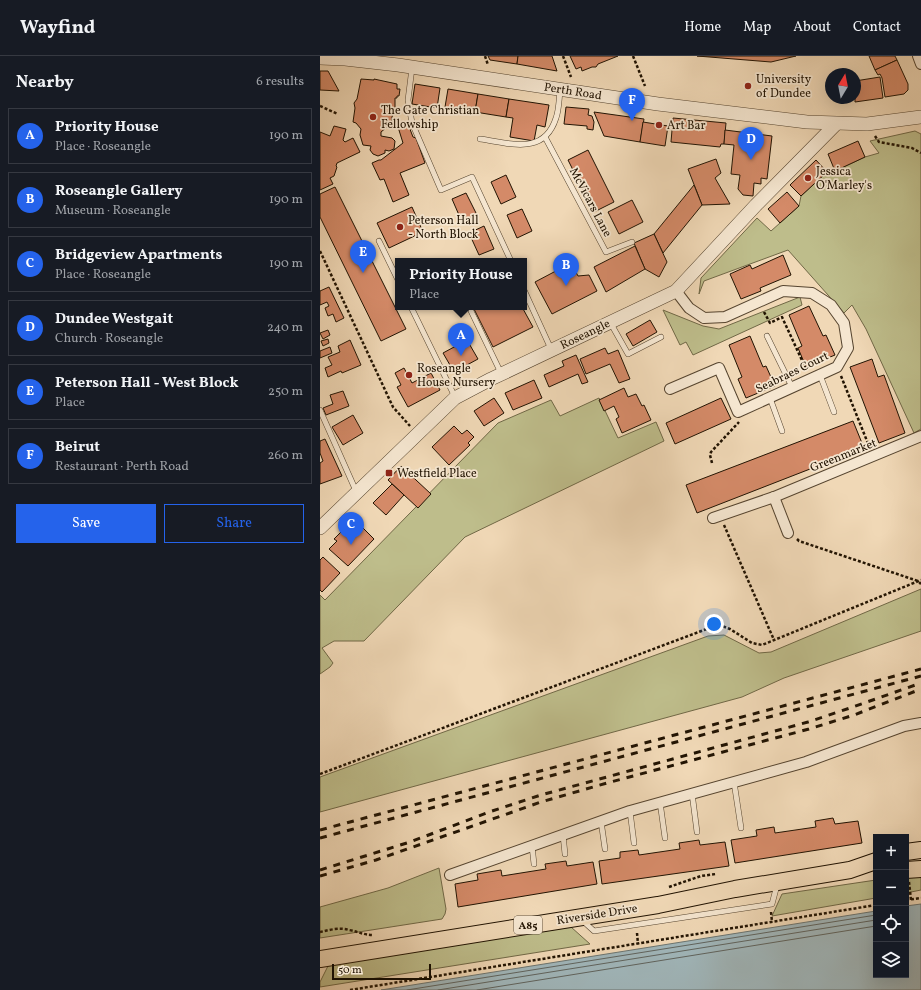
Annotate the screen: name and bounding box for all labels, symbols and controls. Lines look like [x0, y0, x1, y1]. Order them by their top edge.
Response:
text: Wayfind [20, 15, 95, 41]
text: Home [684, 18, 721, 37]
text: Map [743, 18, 771, 37]
text: About [793, 18, 831, 37]
text: Contact [853, 18, 901, 37]
north arrow [825, 68, 861, 104]
text: Nearby [16, 71, 74, 94]
place label: University of Dundee [756, 72, 812, 102]
text: 6 results [256, 73, 304, 91]
street label: Perth Road [543, 80, 603, 104]
marker: University of Dundee [743, 81, 753, 91]
pin: F [619, 88, 645, 121]
place label: The Gate Christian Fellowship [381, 103, 480, 133]
marker: The Gate Christian Fellowship [368, 112, 378, 122]
text: Priority House [55, 117, 159, 138]
place label: Art Bar [667, 118, 706, 134]
marker: Art Bar [654, 120, 664, 130]
text: A [25, 127, 35, 145]
text: 190 m [269, 127, 303, 145]
pin: D [738, 127, 764, 160]
text: Place · Roseangle [55, 138, 151, 156]
place label: Jessica O'Marley's [816, 164, 872, 194]
street label: McVicars Lane [565, 165, 615, 240]
marker: Jessica O'Marley's [803, 173, 813, 183]
text: Roseangle Gallery [55, 181, 183, 202]
text: B [26, 191, 34, 209]
text: 190 m [269, 191, 303, 209]
text: Museum · Roseangle [55, 202, 171, 220]
place label: Peterson Hall - North Block [408, 213, 479, 243]
marker: Peterson Hall - North Block [395, 222, 405, 232]
pin: E [350, 240, 376, 273]
text: Bridgeview Apartments [55, 245, 222, 266]
pin: B [553, 253, 579, 286]
text: C [26, 255, 34, 273]
text: 190 m [269, 255, 303, 273]
popup [395, 258, 527, 310]
text: Priority House [409, 265, 513, 286]
text: Place · Roseangle [55, 266, 151, 284]
text: Place [409, 286, 439, 304]
text: Dundee Westgait [55, 309, 173, 330]
street label: Roseangle [558, 316, 613, 354]
text: D [25, 319, 35, 337]
text: 240 m [267, 319, 303, 337]
pin: A [448, 323, 474, 356]
text: Church · Roseangle [55, 330, 163, 348]
street label: Seabraes Court [753, 348, 832, 397]
place label: Roseangle House Nursery [417, 361, 496, 391]
marker: Roseangle House Nursery [404, 370, 414, 380]
text: Peterson Hall - West Block [55, 373, 238, 394]
text: E [26, 383, 34, 401]
text: 250 m [268, 383, 303, 401]
text: Place [55, 394, 85, 412]
street label: Greenmarket [808, 435, 879, 476]
text: Beirut [55, 437, 100, 458]
text: F [26, 447, 34, 465]
text: 260 m [268, 447, 303, 465]
text: Restaurant · Perth Road [55, 458, 189, 476]
place label: Westfield Place [397, 466, 477, 482]
marker: Westfield Place [384, 468, 394, 478]
button: Save [16, 504, 156, 543]
button: Share [164, 504, 304, 543]
pin: C [338, 512, 364, 545]
your location [704, 614, 724, 634]
map controls [873, 834, 909, 978]
button: + [873, 834, 909, 870]
button: − [873, 870, 909, 906]
street label: Riverside Drive [556, 901, 639, 929]
button: locate [873, 906, 909, 942]
road number: A85 [514, 916, 542, 934]
button: layers [873, 942, 909, 978]
scale bar [332, 962, 431, 981]
text: 50 m [338, 963, 362, 978]

